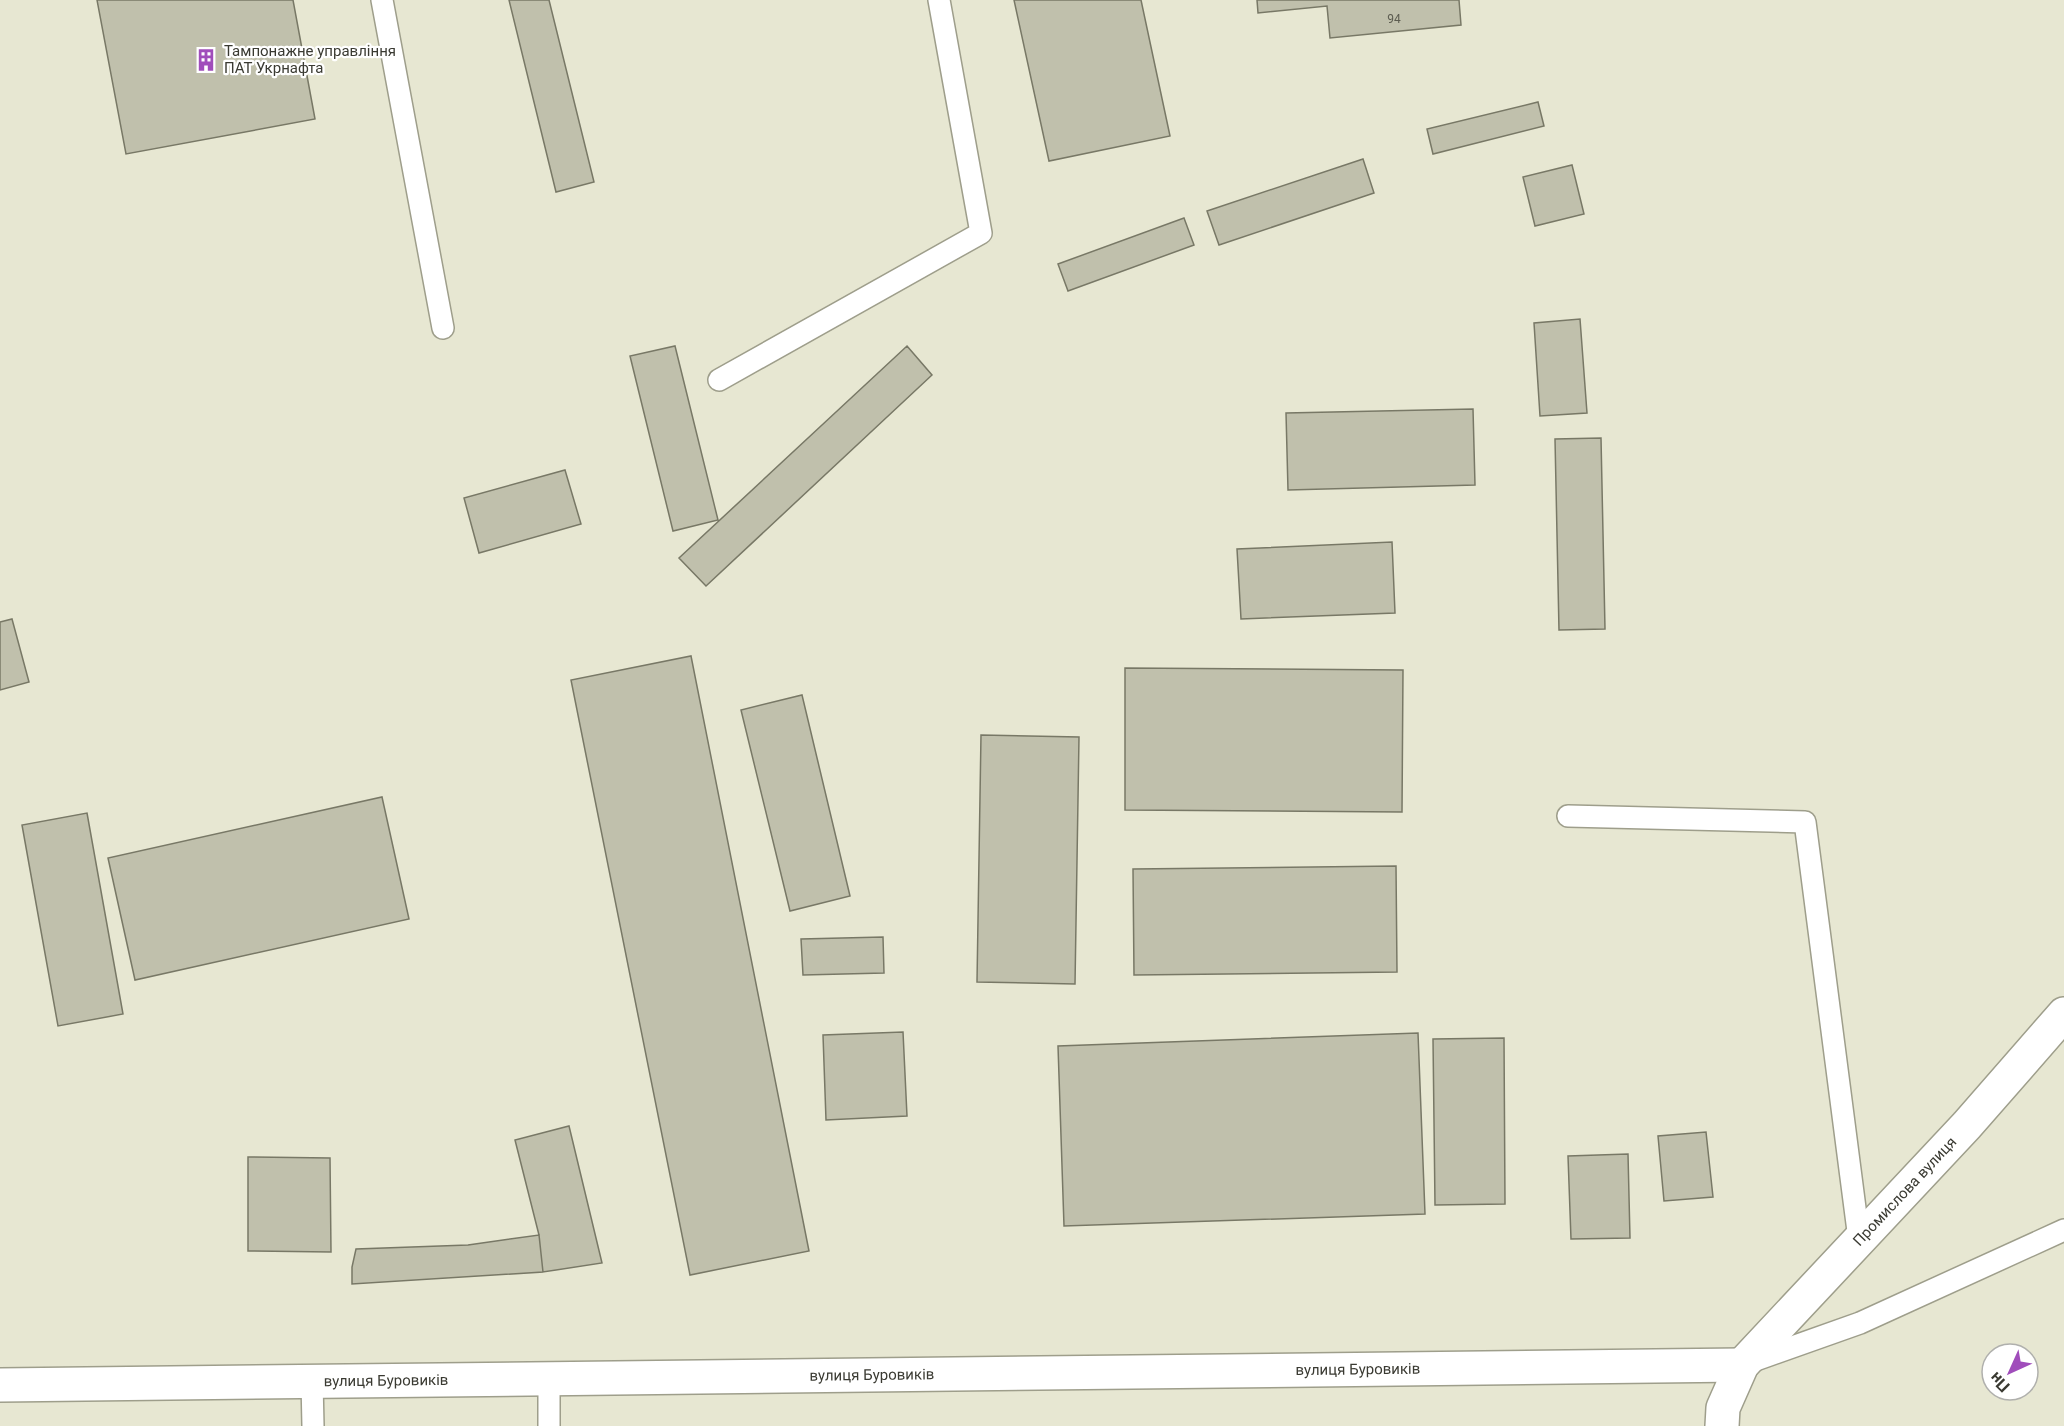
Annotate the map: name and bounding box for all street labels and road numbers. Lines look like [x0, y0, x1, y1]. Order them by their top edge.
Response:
street label: Промислова вулиця [1849, 1133, 1960, 1250]
street label: вулиця Буровиків [1295, 1360, 1420, 1379]
street label: вулиця Буровиків [809, 1365, 934, 1385]
street label: вулиця Буровиків [323, 1371, 448, 1390]

